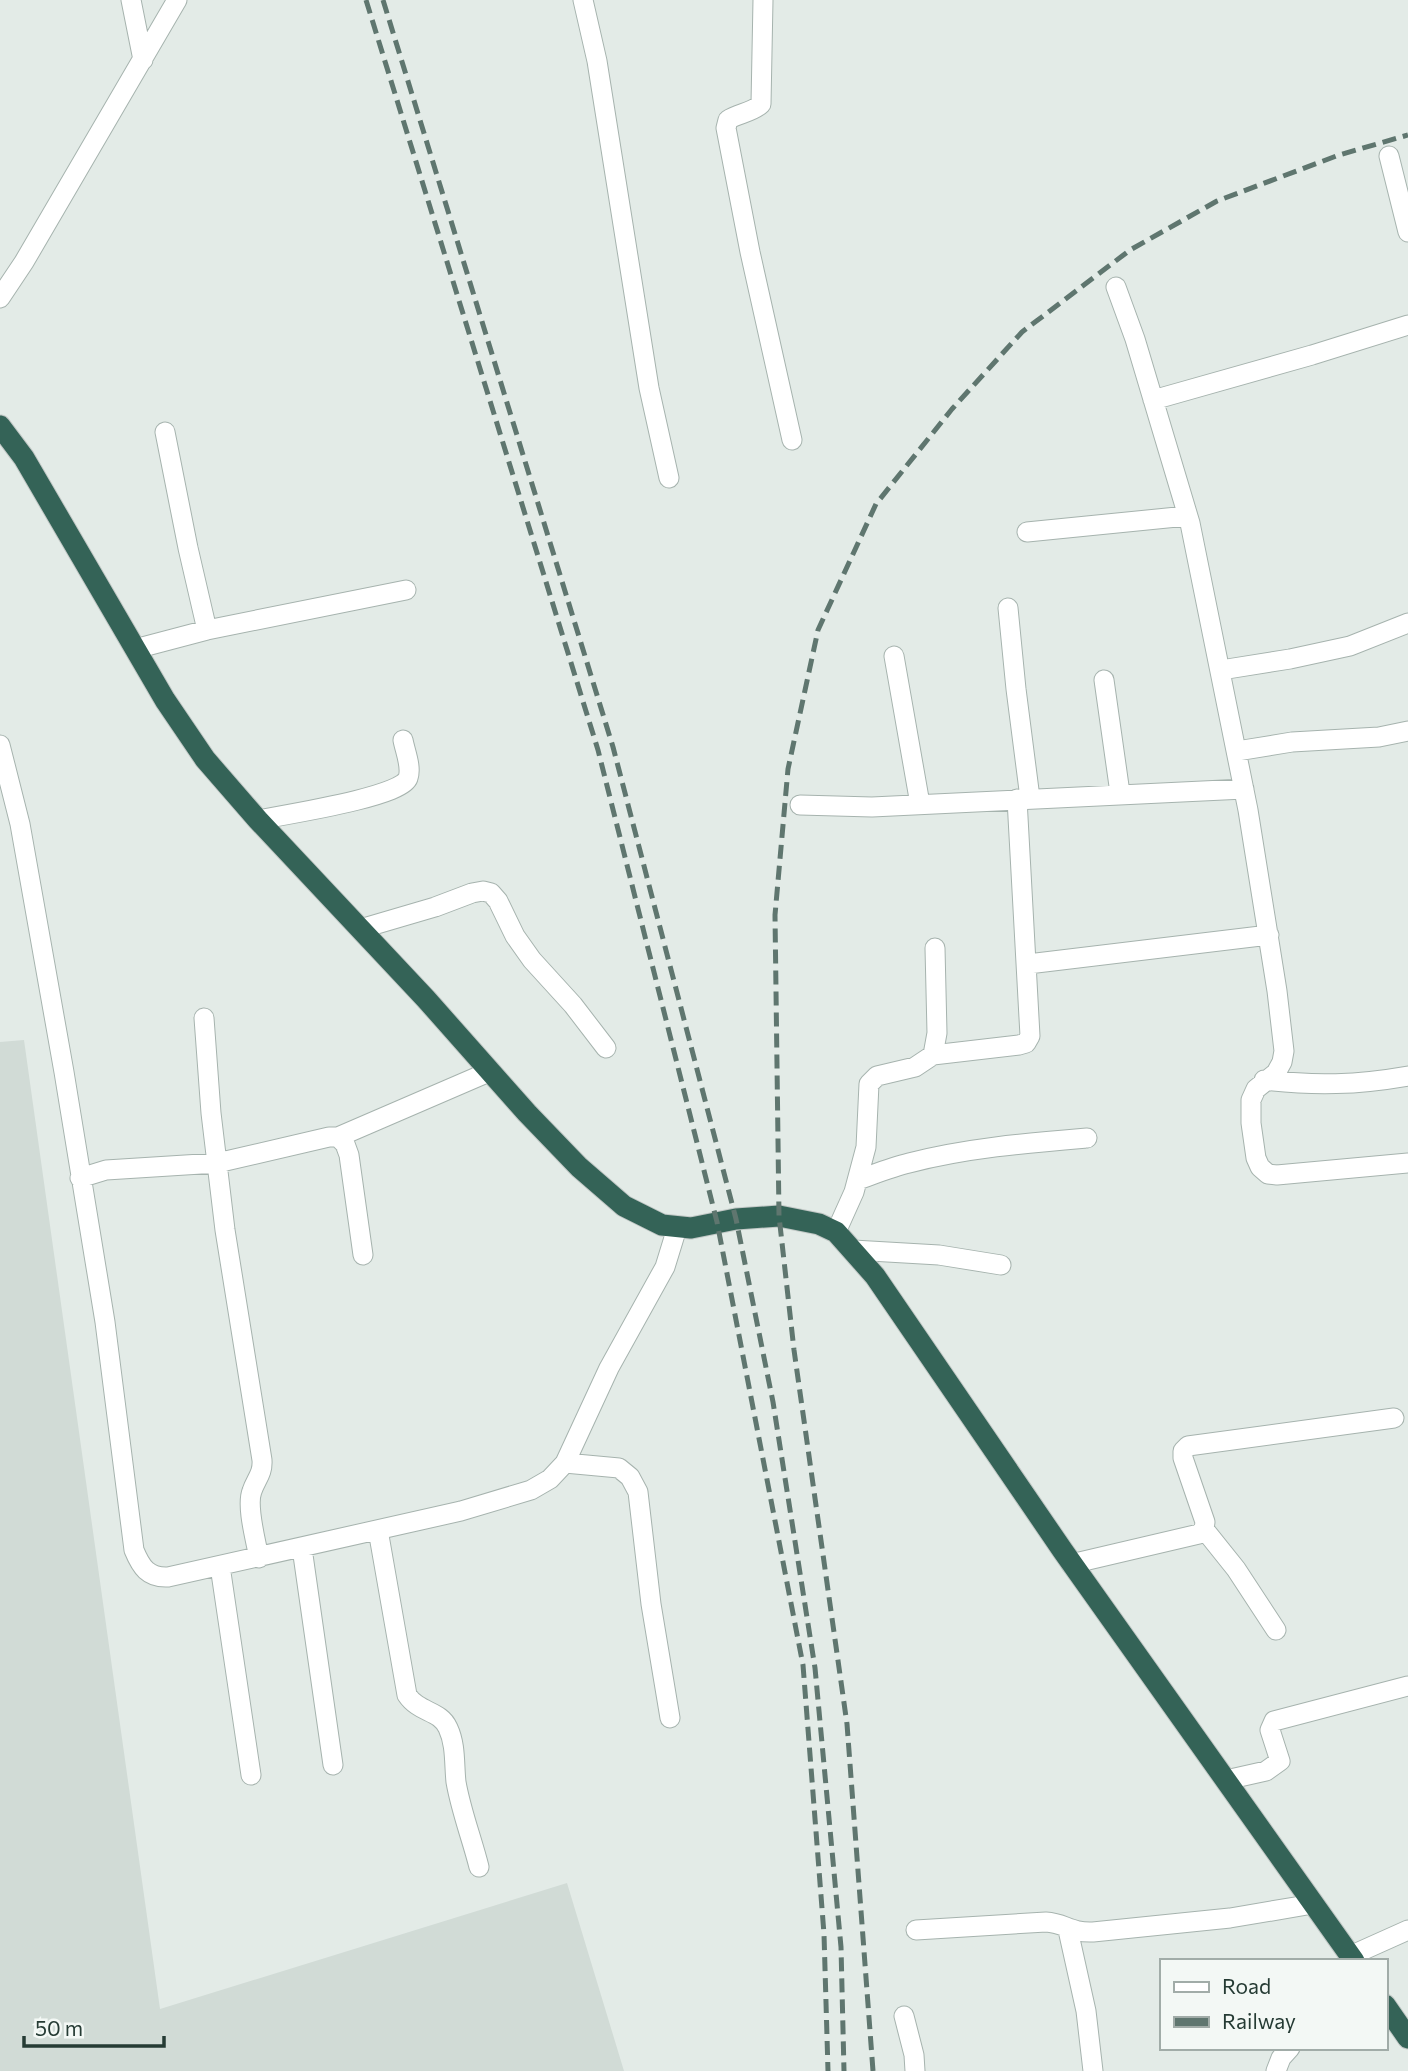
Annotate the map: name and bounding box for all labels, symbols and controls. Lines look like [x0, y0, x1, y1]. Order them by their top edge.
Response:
legend [1160, 1959, 1387, 2050]
text: Road [1222, 1973, 1271, 1998]
scale bar [24, 2004, 164, 2048]
text: Railway [1222, 2008, 1296, 2033]
text: 50 m [35, 2015, 83, 2040]

